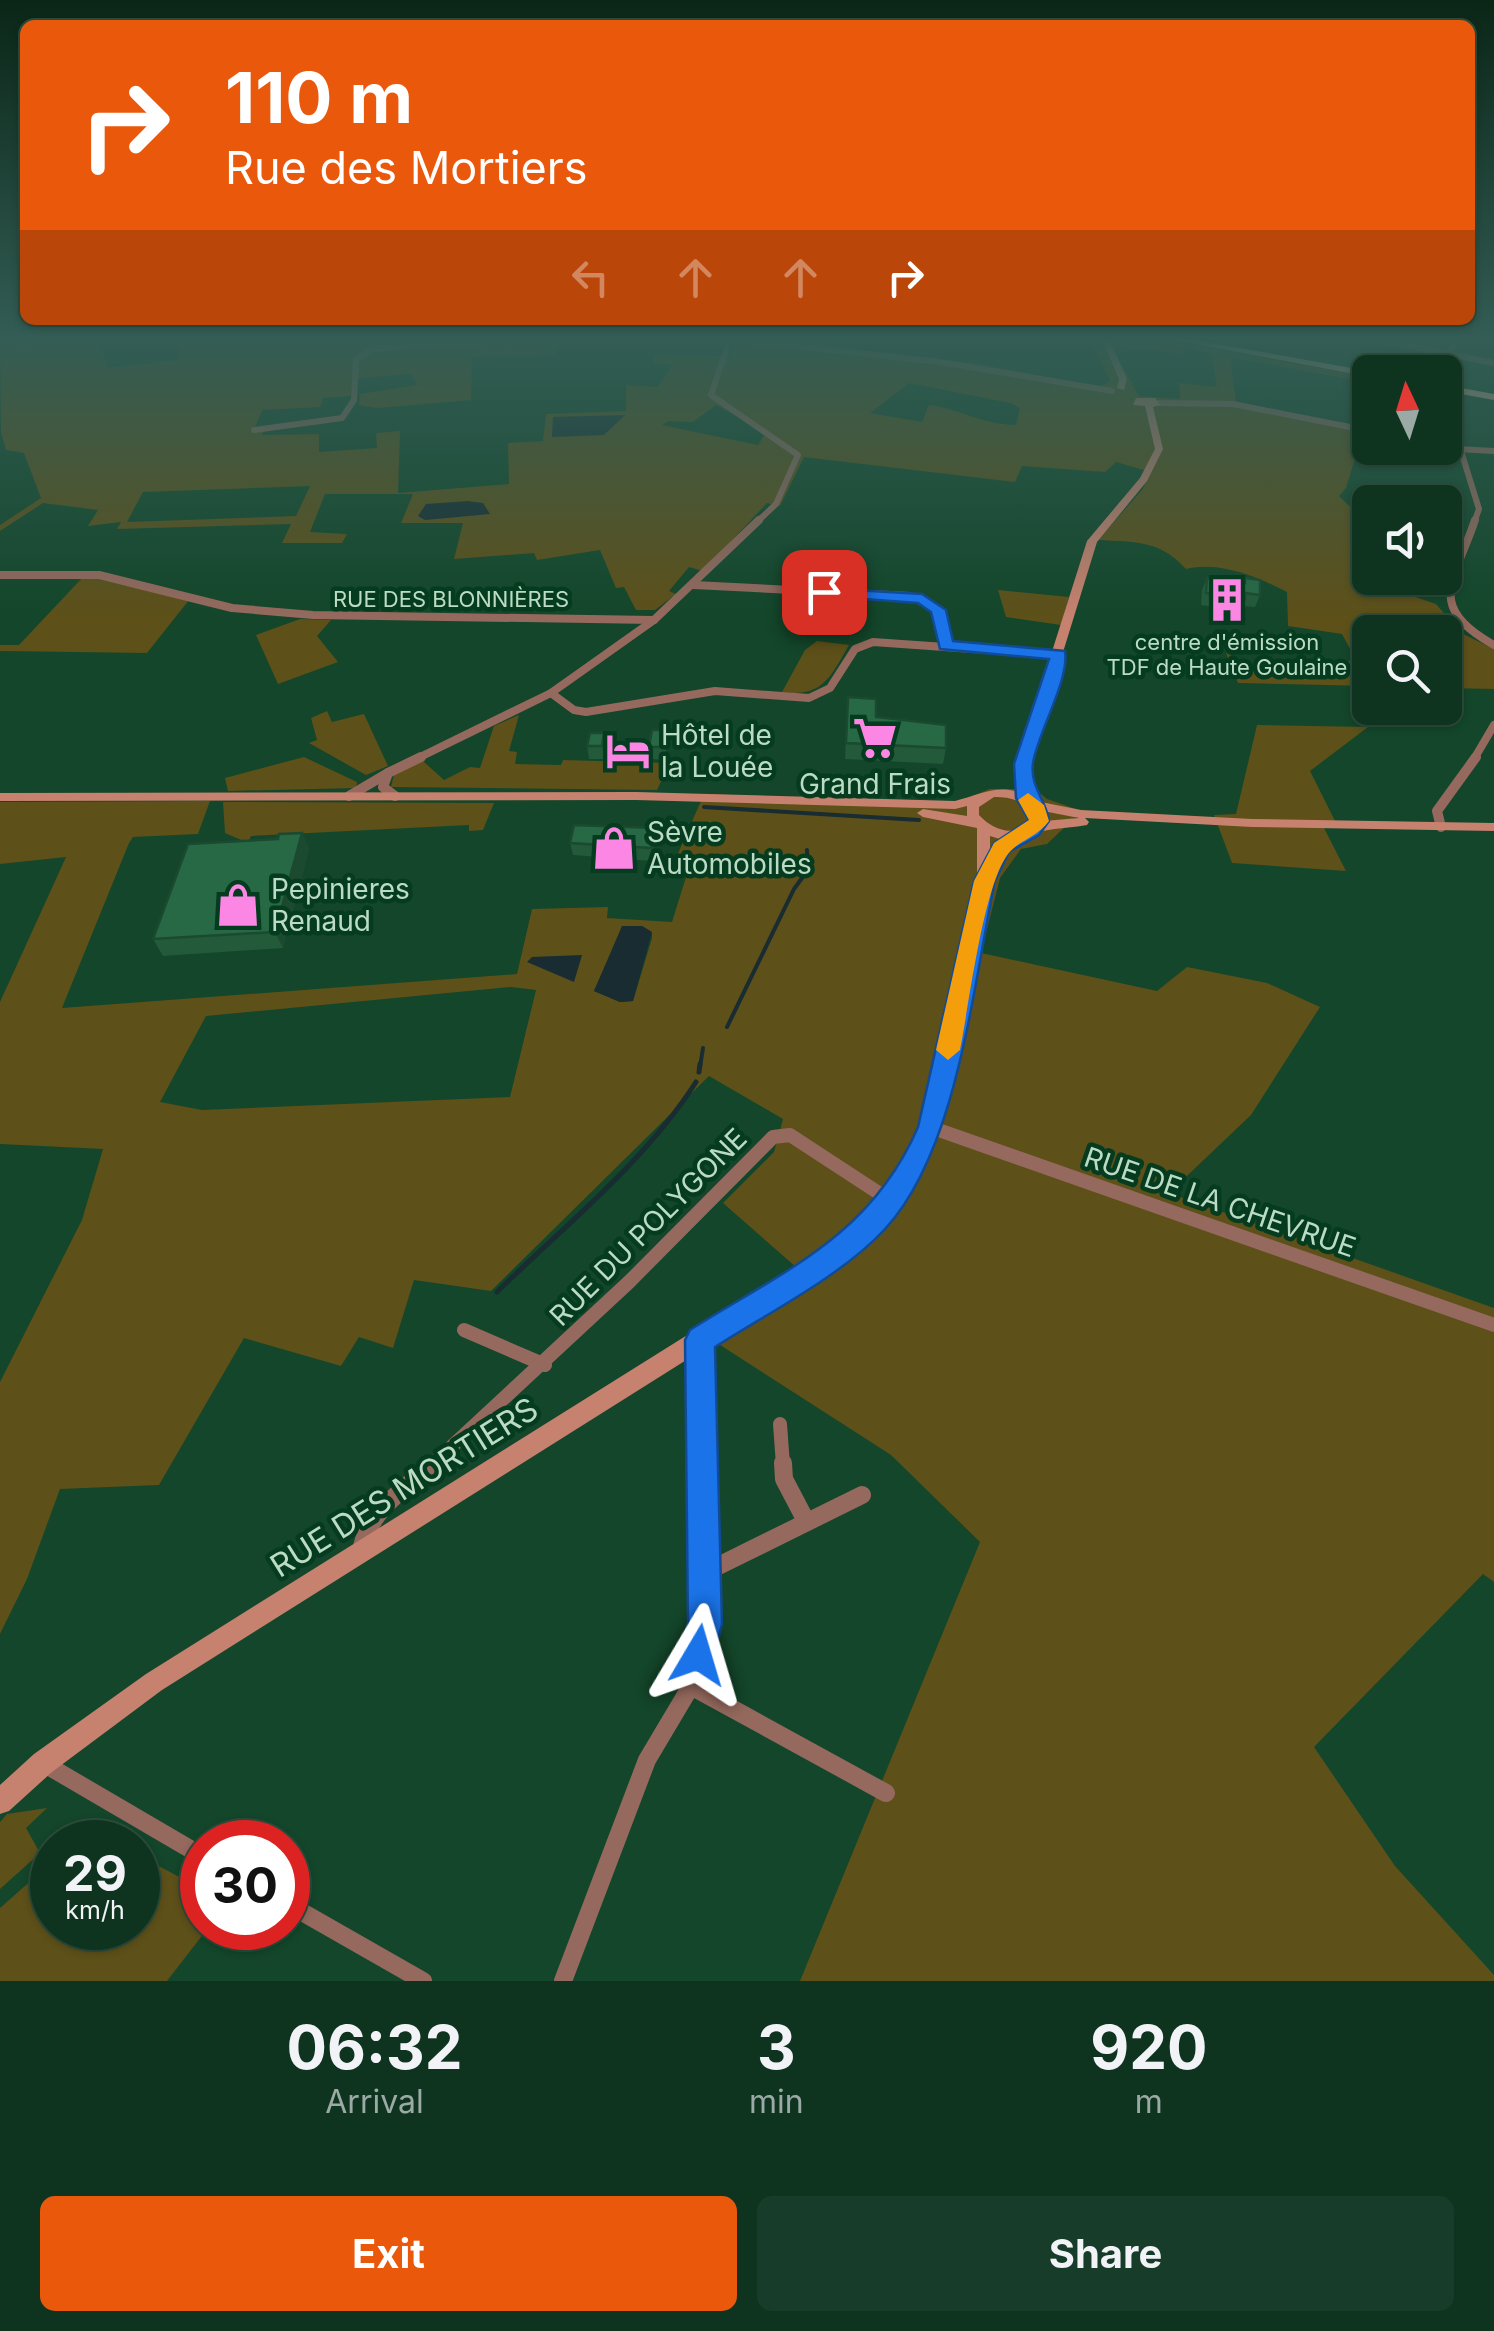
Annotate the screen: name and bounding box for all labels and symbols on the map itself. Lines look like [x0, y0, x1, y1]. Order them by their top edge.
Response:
north arrow [1352, 355, 1462, 465]
pin [782, 550, 867, 635]
building icon: centre d'émission TDF de Haute Goulaine [1203, 576, 1251, 624]
street label: RUE DES BLONNIÈRES [333, 586, 569, 612]
place label: centre d'émission TDF de Haute Goulaine [1107, 629, 1347, 680]
supermarket icon: Grand Frais [851, 714, 899, 762]
place label: Hôtel de la Louée [661, 718, 773, 784]
hotel icon: Hôtel de la Louée [604, 727, 652, 775]
place label: Grand Frais [799, 767, 951, 801]
place label: Sèvre Automobiles [647, 815, 812, 881]
shop icon: Sèvre Automobiles [590, 824, 638, 872]
place label: Pepinieres Renaud [271, 872, 410, 938]
shop icon: Pepinieres Renaud [214, 881, 262, 929]
street label: RUE DU POLYGONE [542, 1121, 754, 1333]
street label: RUE DE LA CHEVRUE [1080, 1140, 1360, 1264]
street label: RUE DES MORTIERS [263, 1389, 545, 1585]
position arrow [646, 1603, 750, 1707]
speed limit sign: 30 [180, 1820, 310, 1950]

